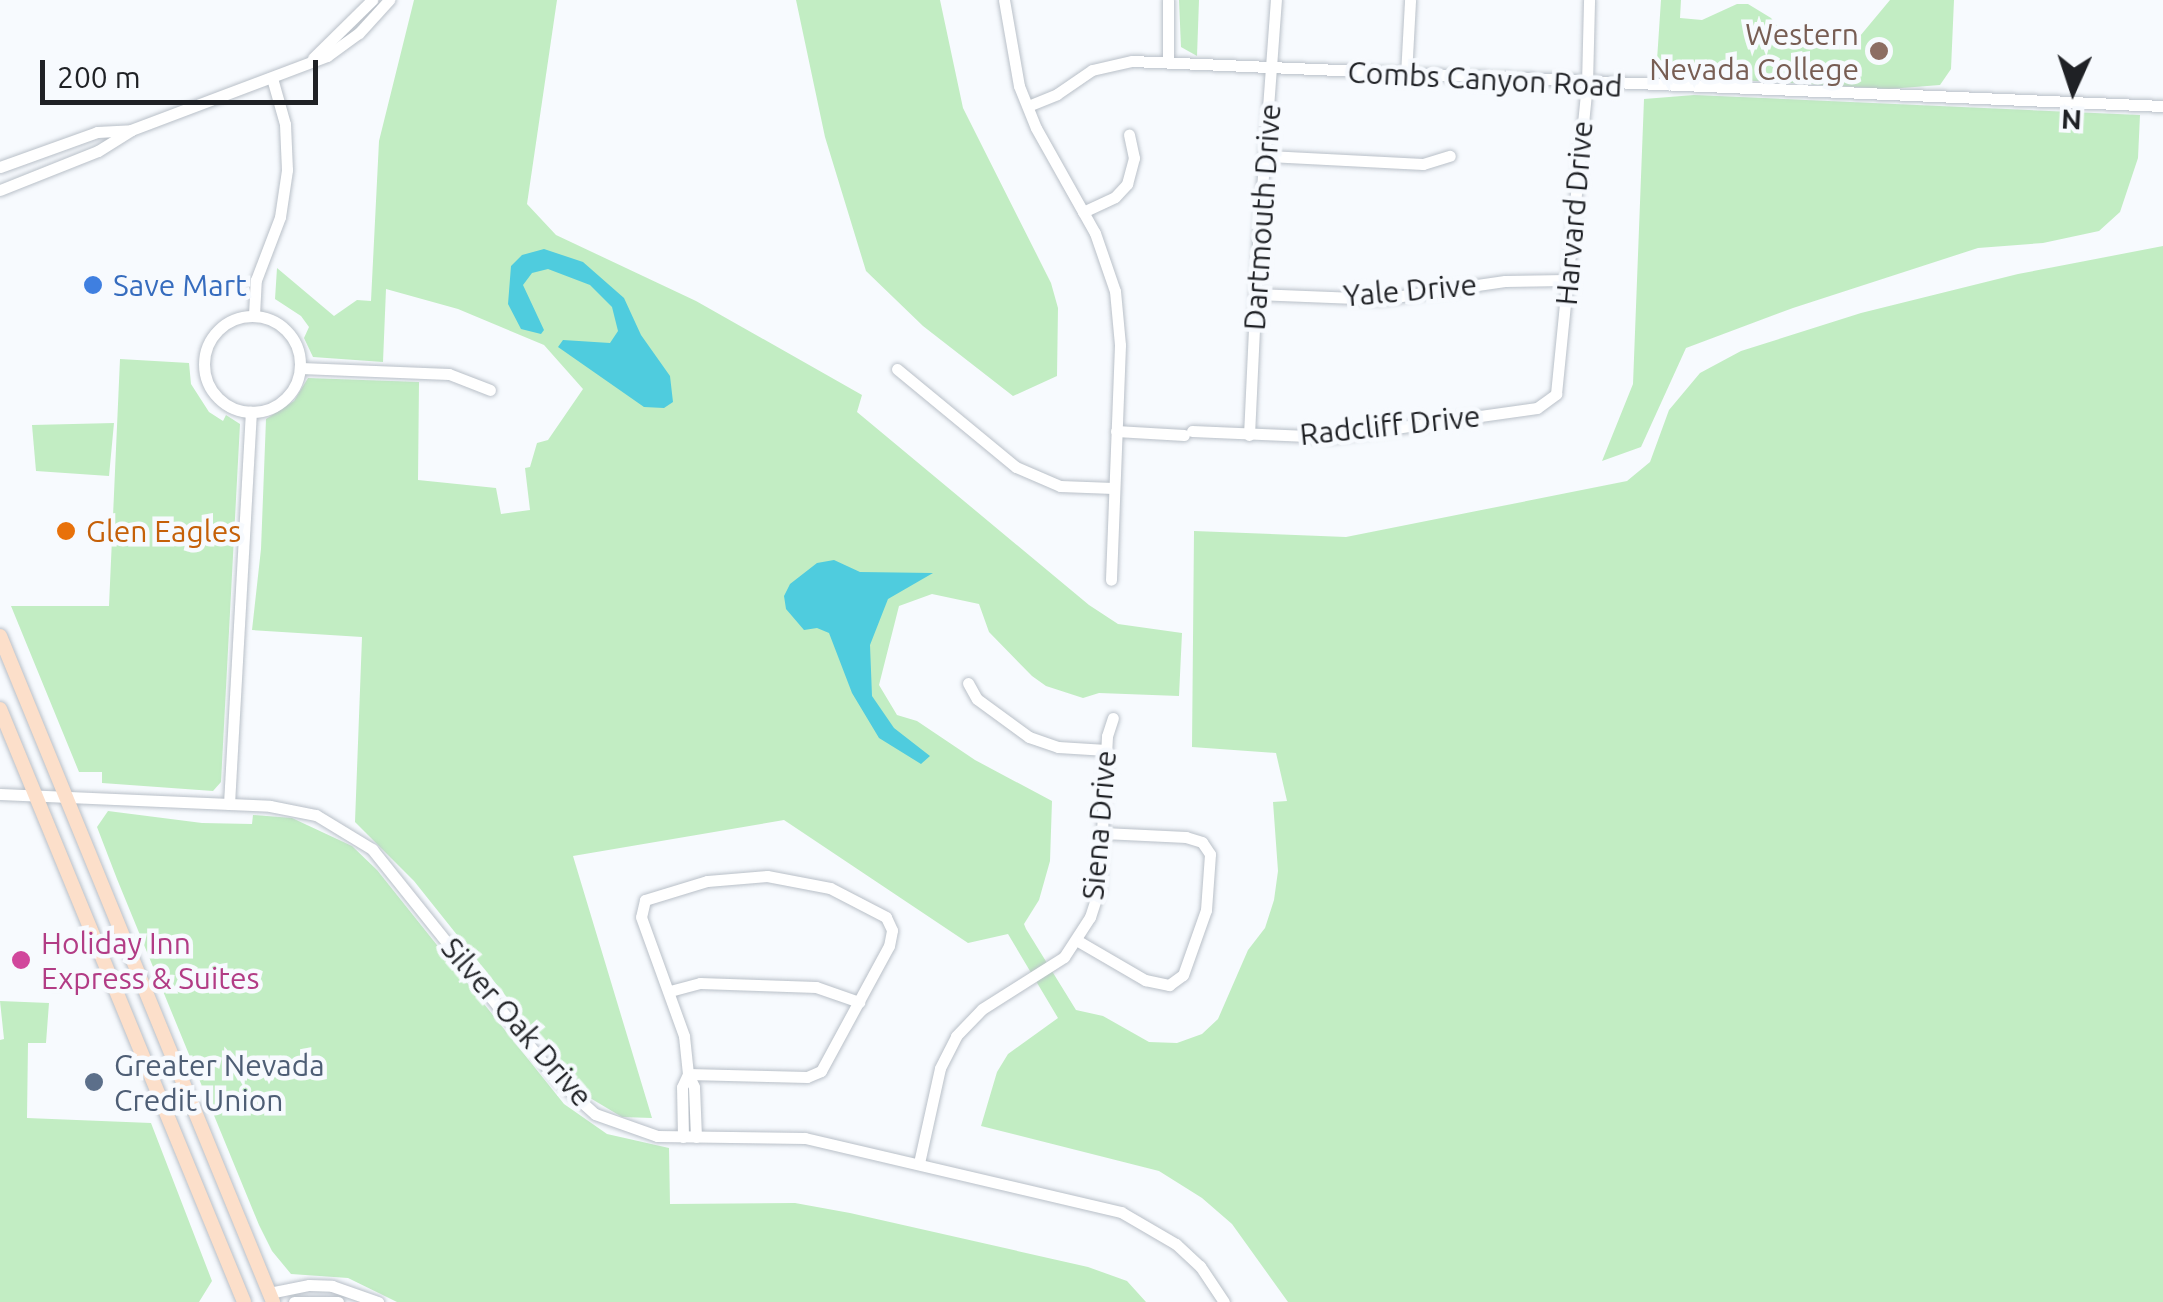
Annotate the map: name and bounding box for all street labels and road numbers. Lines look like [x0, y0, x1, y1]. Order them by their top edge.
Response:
street label: Combs Canyon Road [1347, 54, 1623, 104]
street label: Dartmouth Drive [1236, 103, 1288, 331]
street label: Harvard Drive [1548, 119, 1600, 307]
street label: Yale Drive [1342, 266, 1478, 314]
street label: Radcliff Drive [1298, 398, 1482, 452]
street label: Siena Drive [1075, 749, 1123, 901]
street label: Silver Oak Drive [434, 930, 600, 1114]

